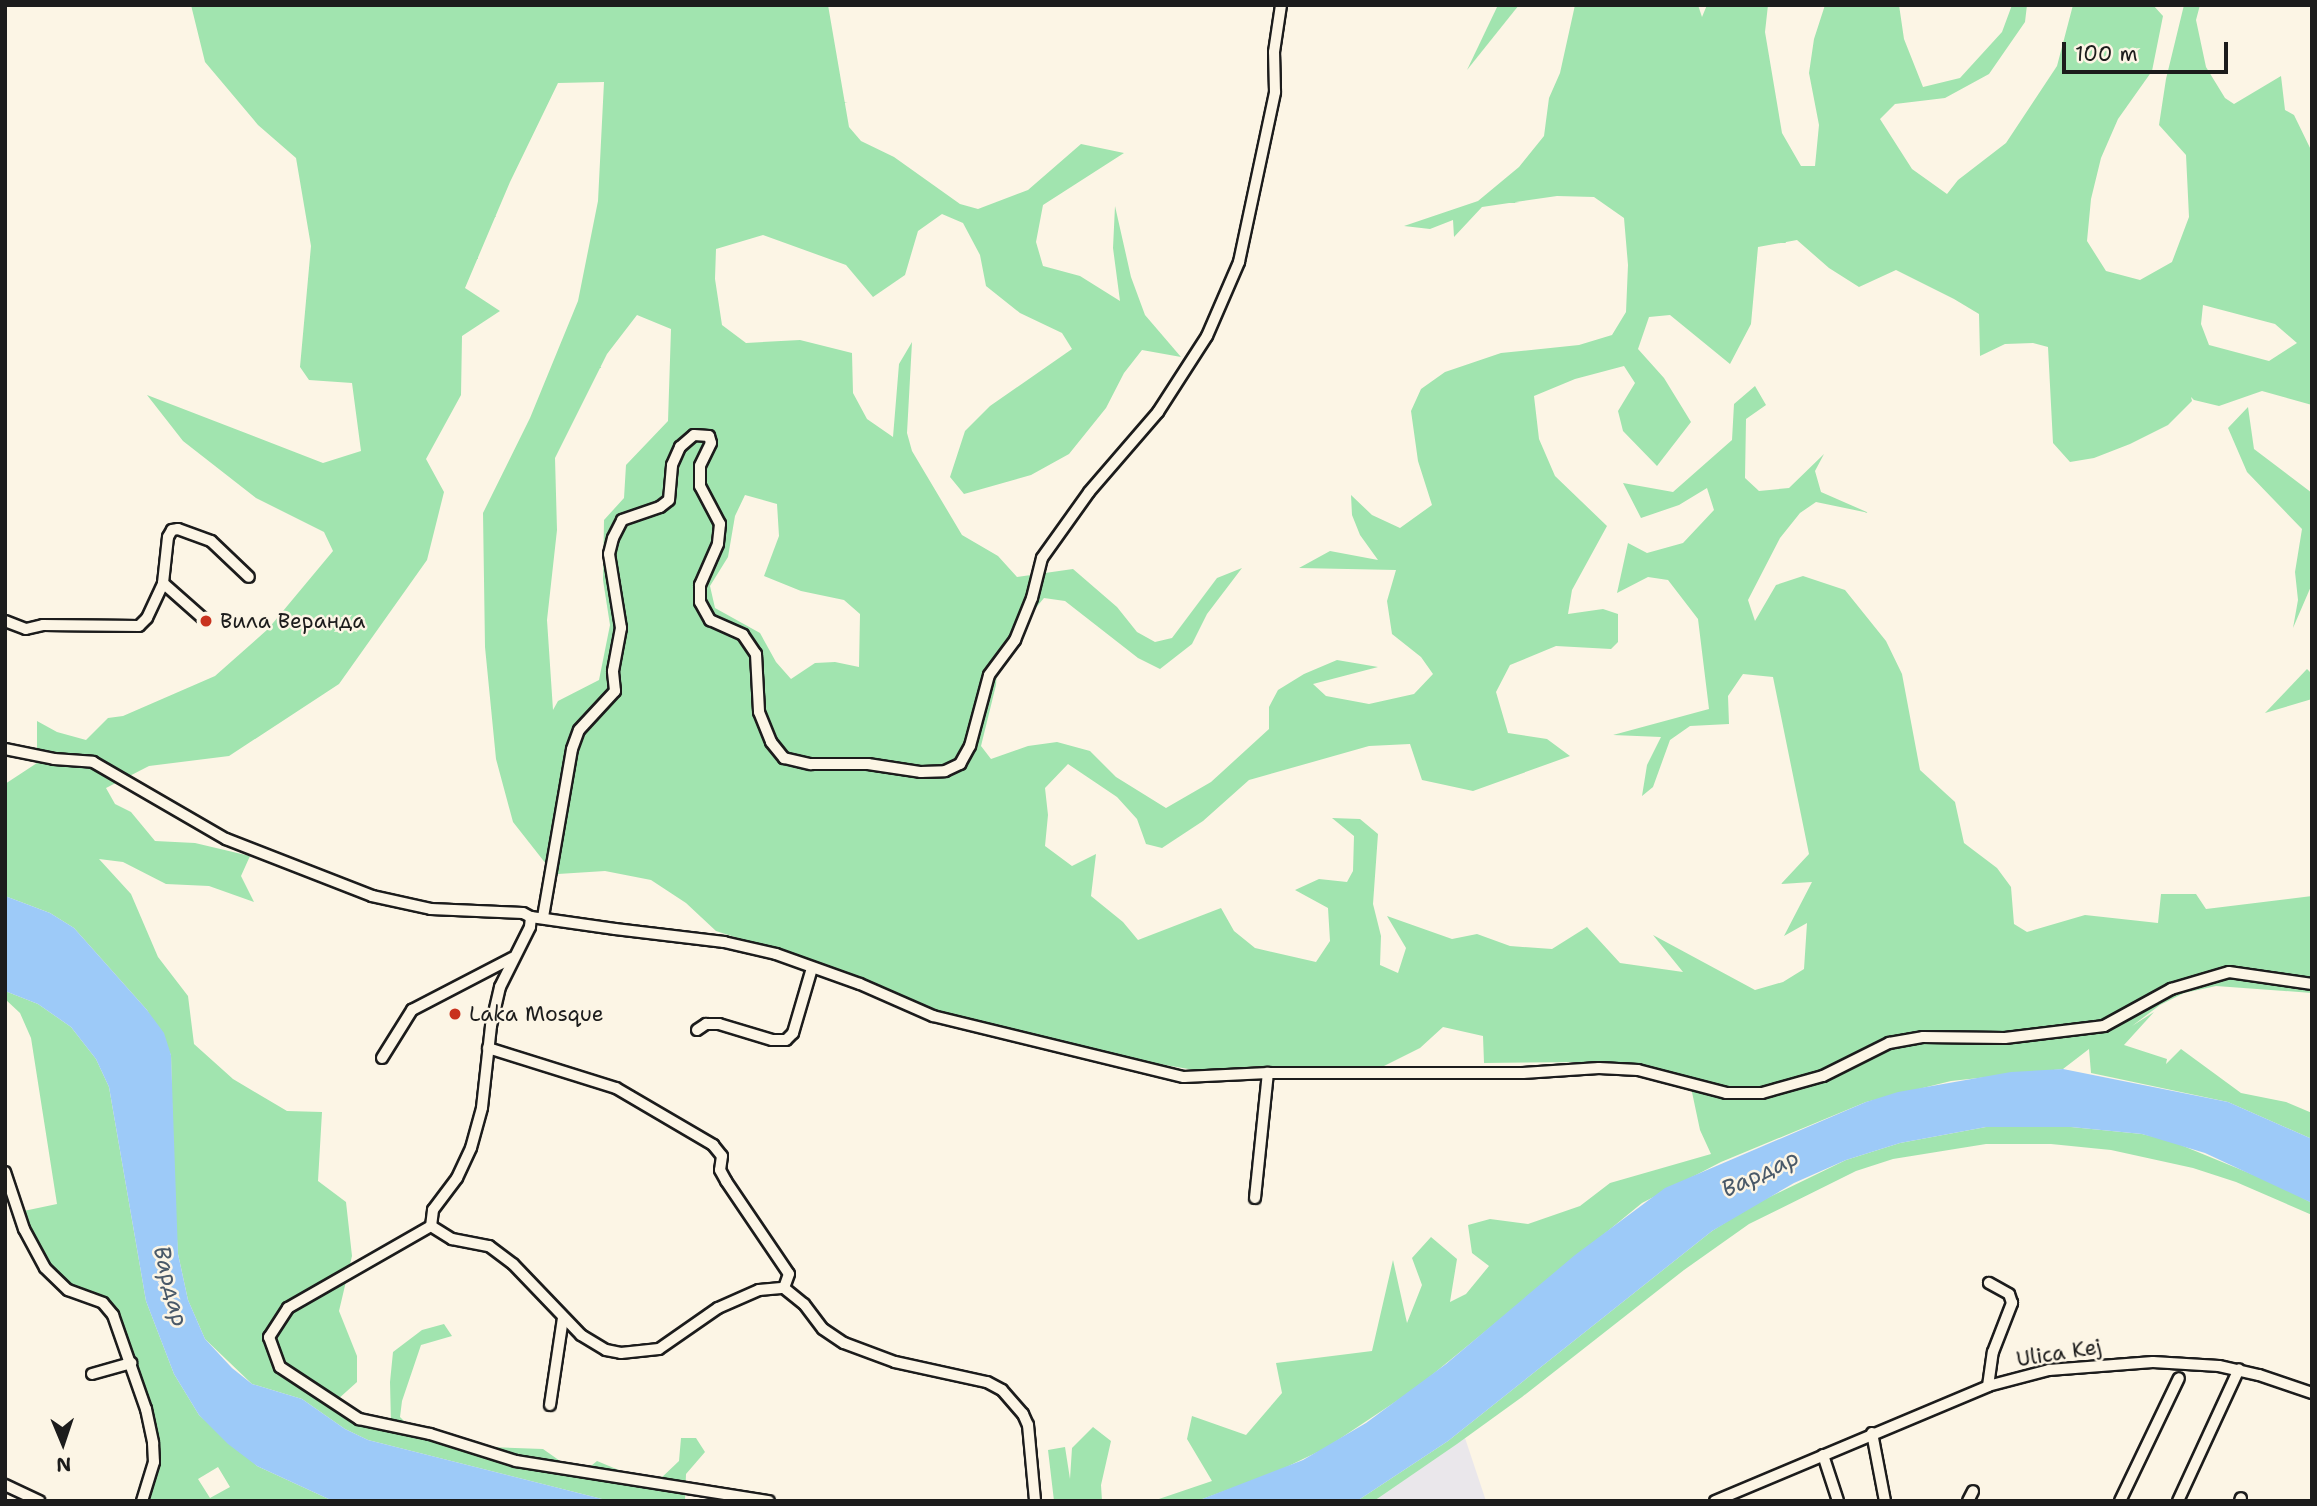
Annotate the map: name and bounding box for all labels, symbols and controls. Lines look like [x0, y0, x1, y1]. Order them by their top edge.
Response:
scale bar [2065, 28, 2231, 72]
text: 100 m [2075, 40, 2138, 68]
place label: Вила Веранда [220, 608, 365, 634]
marker: Вила Веранда [198, 613, 214, 629]
place label: Laka Mosque [469, 1001, 604, 1027]
marker: Laka Mosque [447, 1006, 463, 1022]
water label: Вардар [1717, 1143, 1803, 1203]
water label: Вардар [148, 1243, 194, 1329]
street label: Ulica Kej [2014, 1334, 2104, 1372]
north arrow [28, 1408, 98, 1478]
text: N [56, 1452, 72, 1477]

